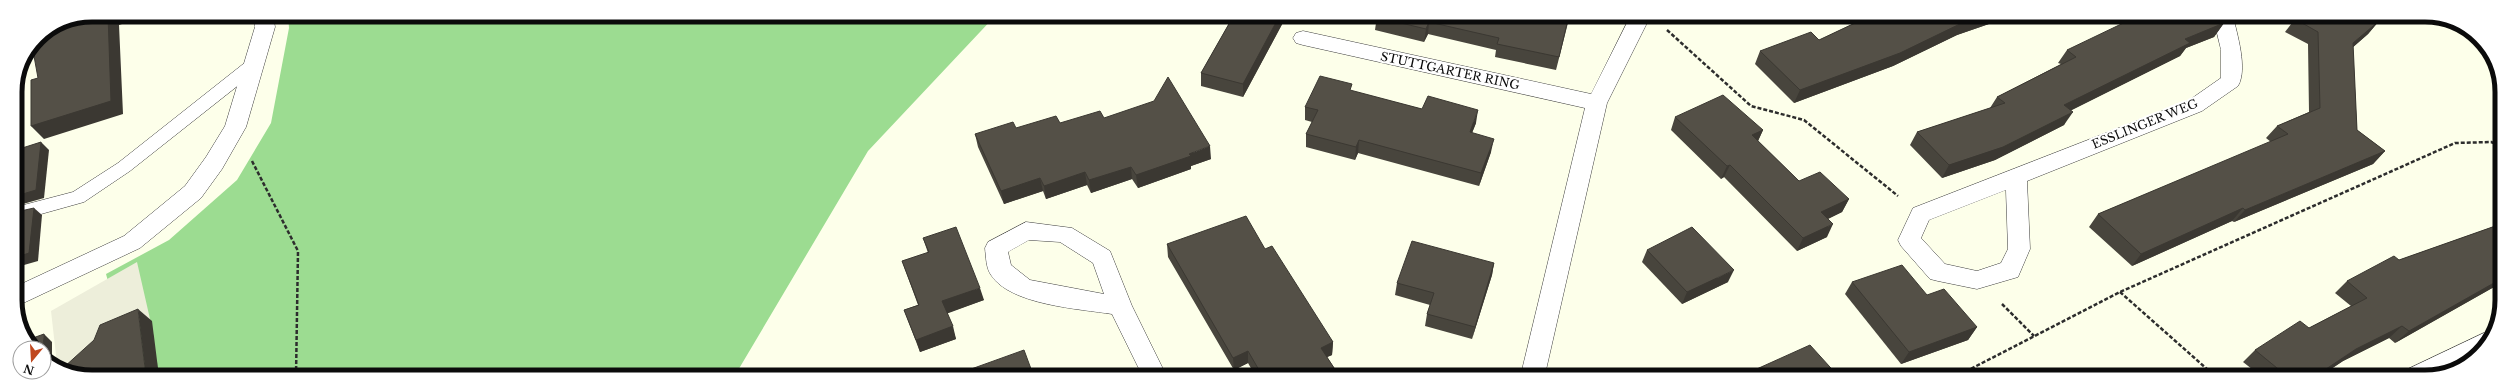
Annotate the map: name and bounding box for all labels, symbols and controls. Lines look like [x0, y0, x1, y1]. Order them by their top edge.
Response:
street label: STUTTGARTER RING [1379, 48, 1522, 93]
street label: ESSLINGER WEG [2090, 95, 2201, 152]
north arrow [12, 340, 52, 380]
text: N [21, 361, 36, 378]

